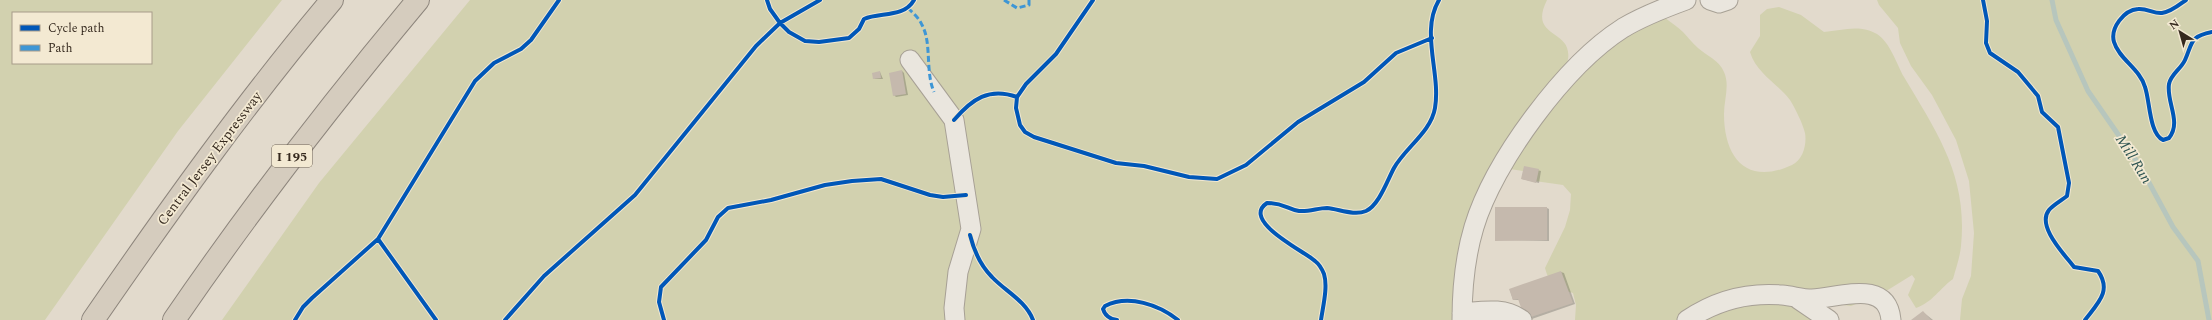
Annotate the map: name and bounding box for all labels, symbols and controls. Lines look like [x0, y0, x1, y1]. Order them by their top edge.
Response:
legend [12, 12, 152, 64]
north arrow [2160, 12, 2200, 52]
text: N [2166, 15, 2183, 34]
text: Cycle path [48, 19, 105, 38]
text: Path [48, 39, 73, 58]
street label: Central Jersey Expressway [152, 86, 268, 230]
water label: Mill Run [2109, 130, 2158, 188]
road number: I 195 [272, 145, 312, 167]

